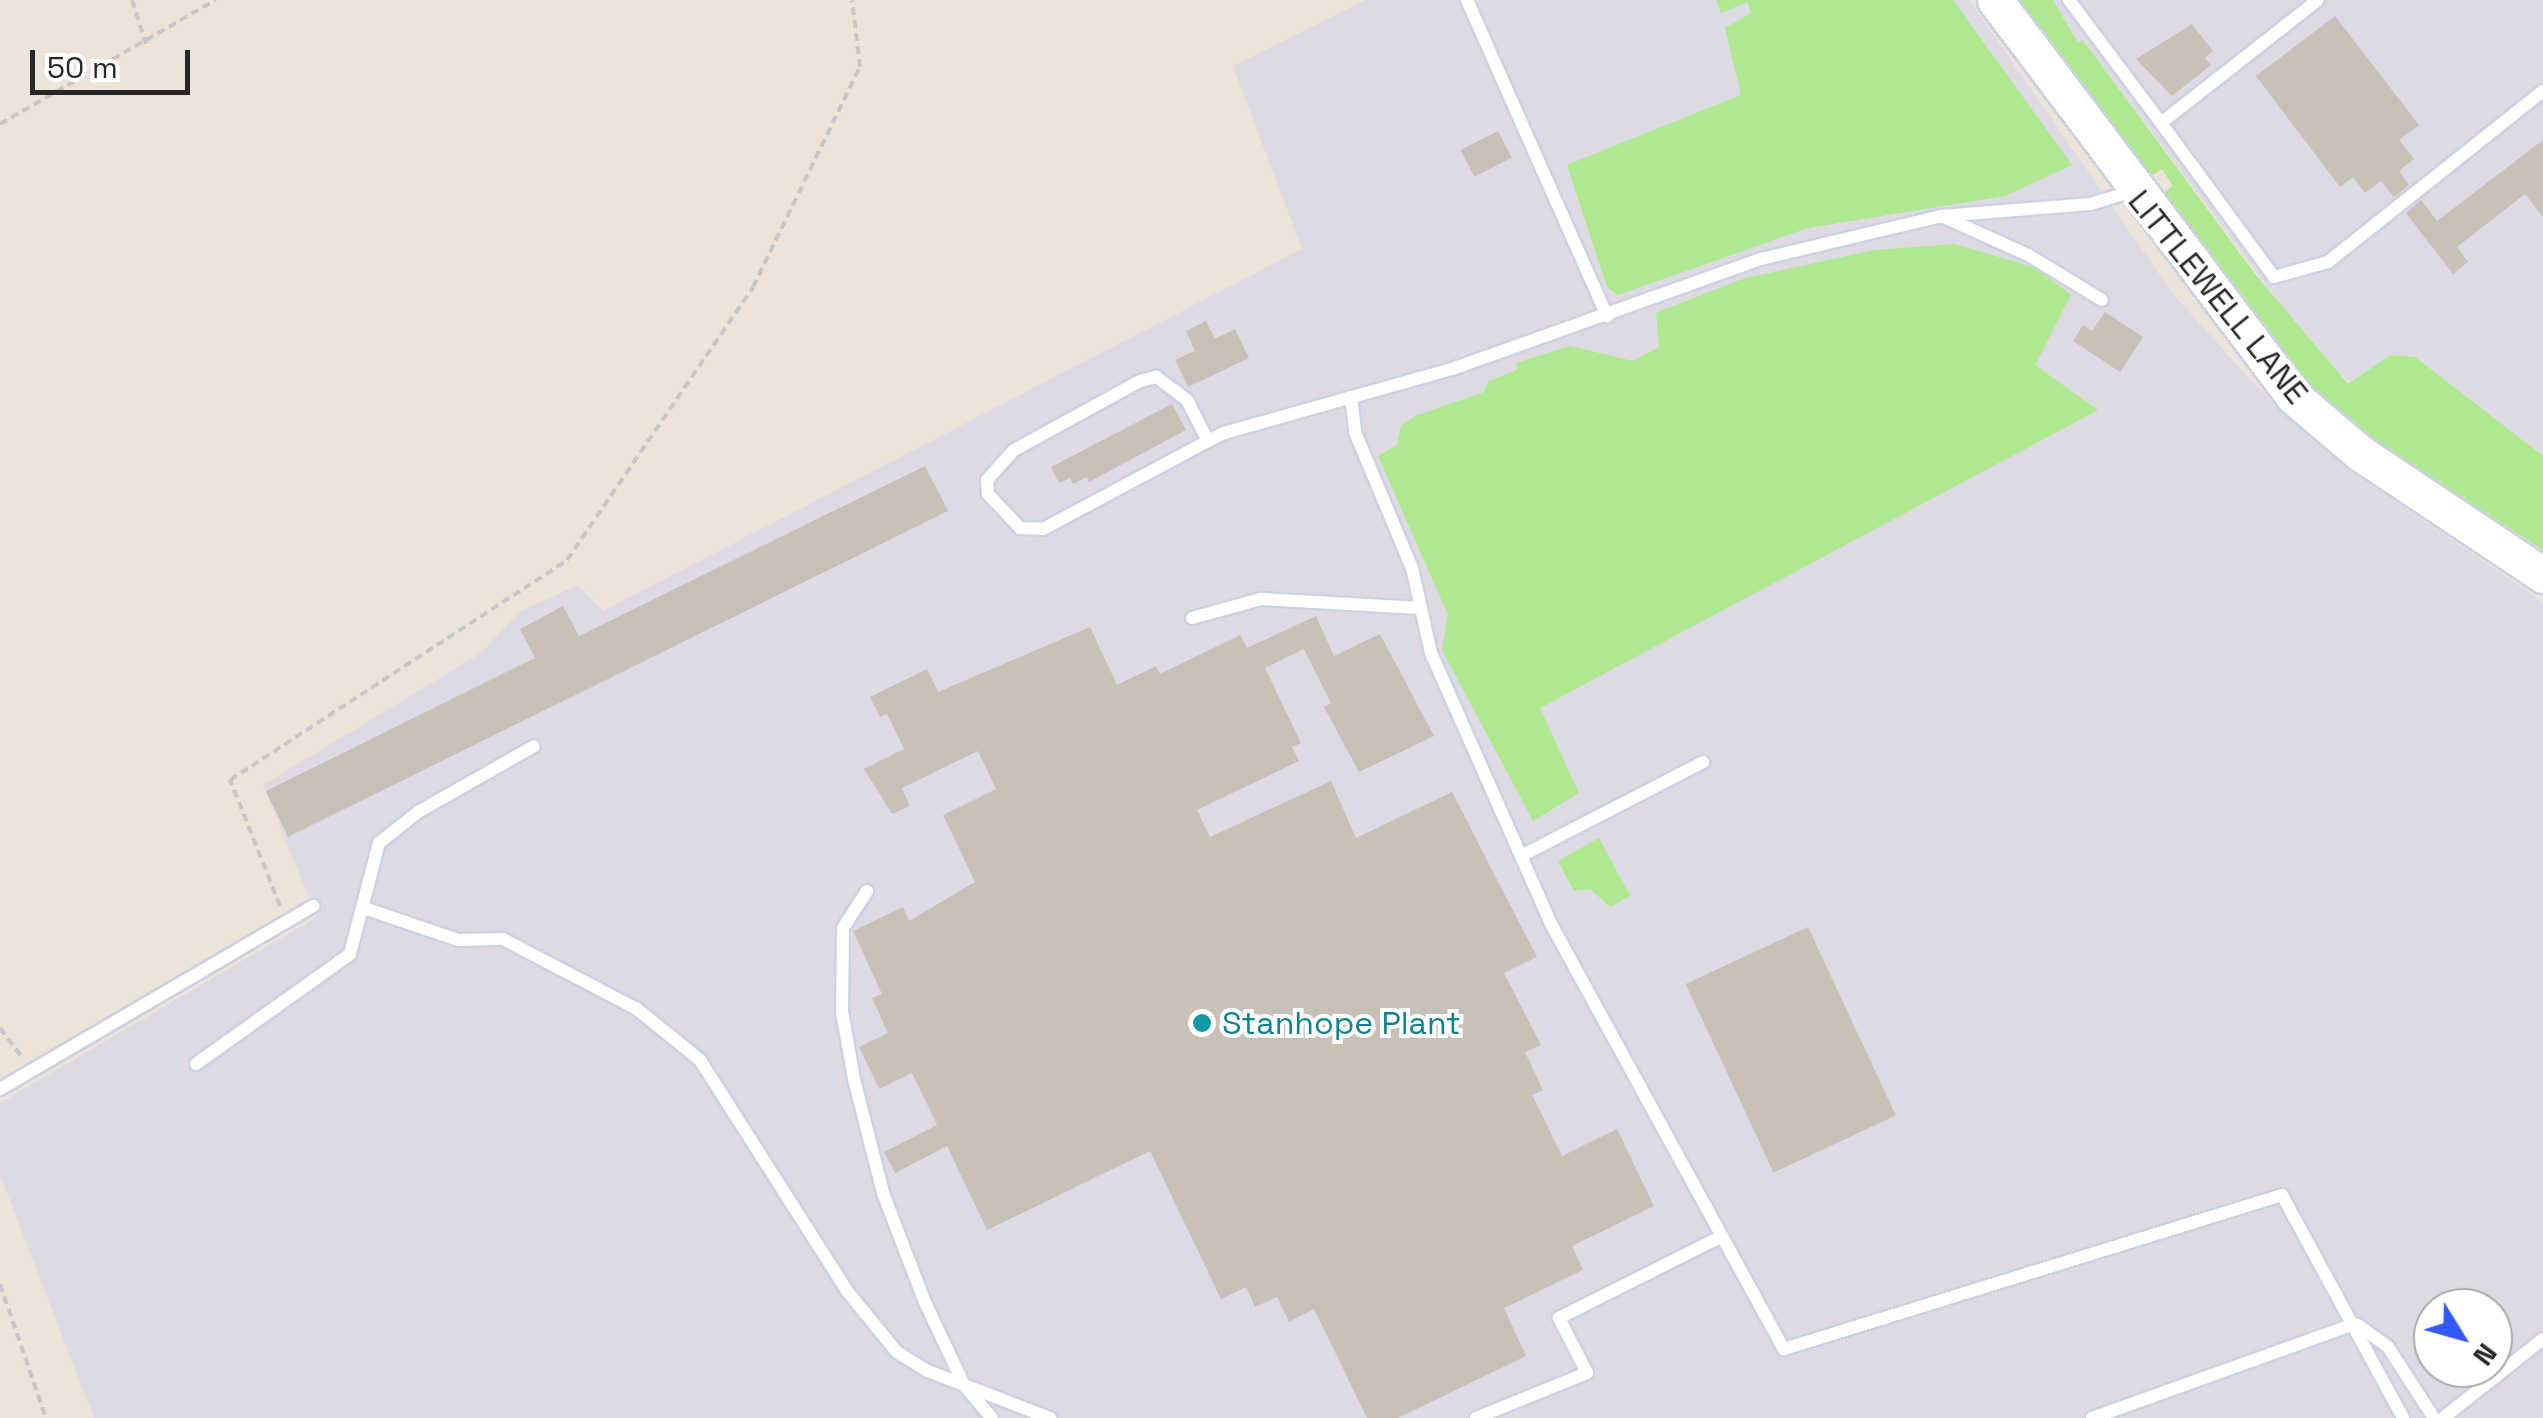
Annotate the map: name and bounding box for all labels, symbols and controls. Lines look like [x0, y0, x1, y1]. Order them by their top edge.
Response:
scale bar [35, 30, 195, 92]
text: 50 m [47, 48, 118, 87]
street label: LITTLEWELL LANE [2120, 182, 2316, 412]
place label: Stanhope Plant [1222, 1004, 1461, 1042]
marker: Stanhope Plant [1191, 1012, 1213, 1034]
north arrow [2413, 1288, 2513, 1388]
text: N [2465, 1337, 2505, 1373]

